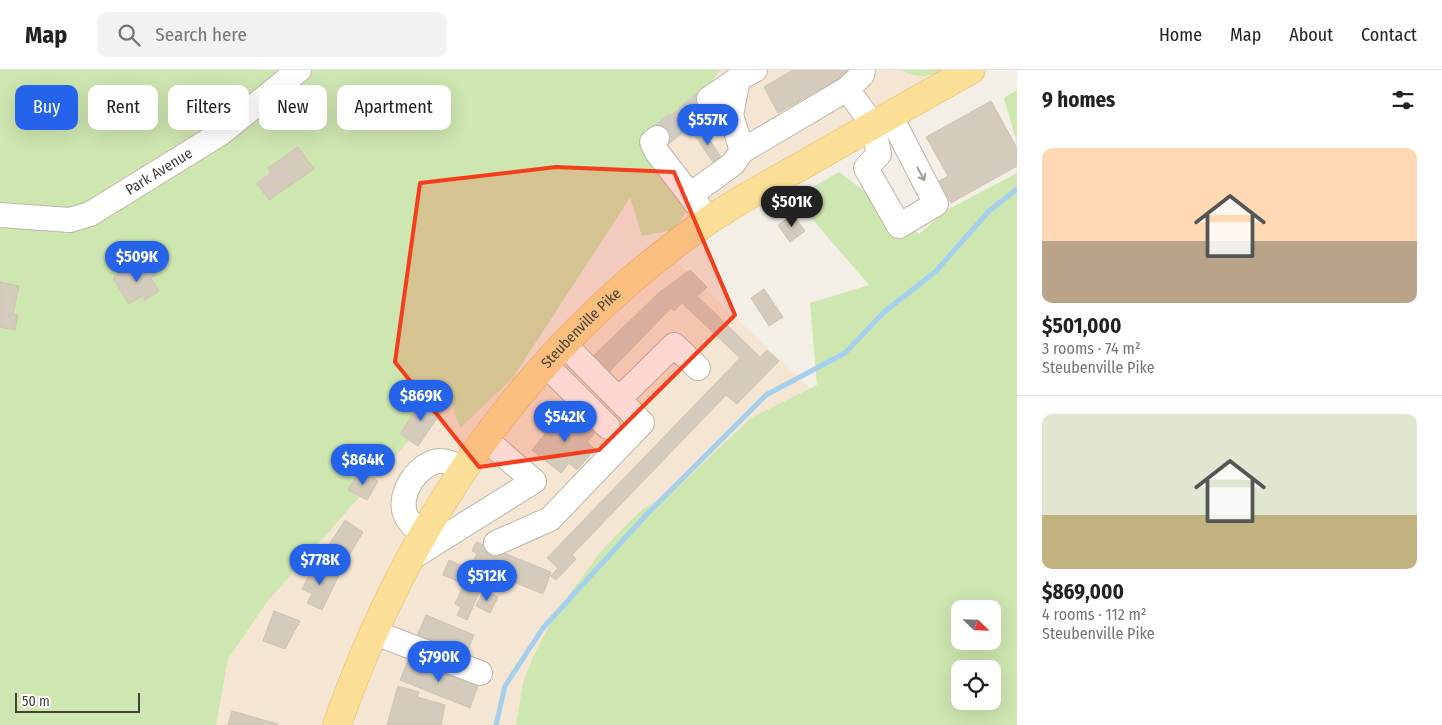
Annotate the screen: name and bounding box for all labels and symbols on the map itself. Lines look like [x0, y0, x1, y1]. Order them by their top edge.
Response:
pin: $557K [673, 104, 743, 146]
street label: Park Avenue [122, 144, 196, 199]
one-way arrow [916, 166, 926, 180]
pin: $501K [757, 186, 827, 228]
pin: $509K [102, 240, 172, 283]
street label: Steubenville Pike [537, 284, 625, 372]
pin: $869K [386, 380, 456, 422]
pin: $542K [530, 400, 600, 443]
pin: $864K [328, 444, 398, 486]
pin: $778K [285, 544, 355, 586]
pin: $512K [452, 560, 522, 602]
north arrow [951, 600, 1001, 650]
pin: $790K [404, 640, 474, 683]
scale bar [15, 690, 140, 713]

